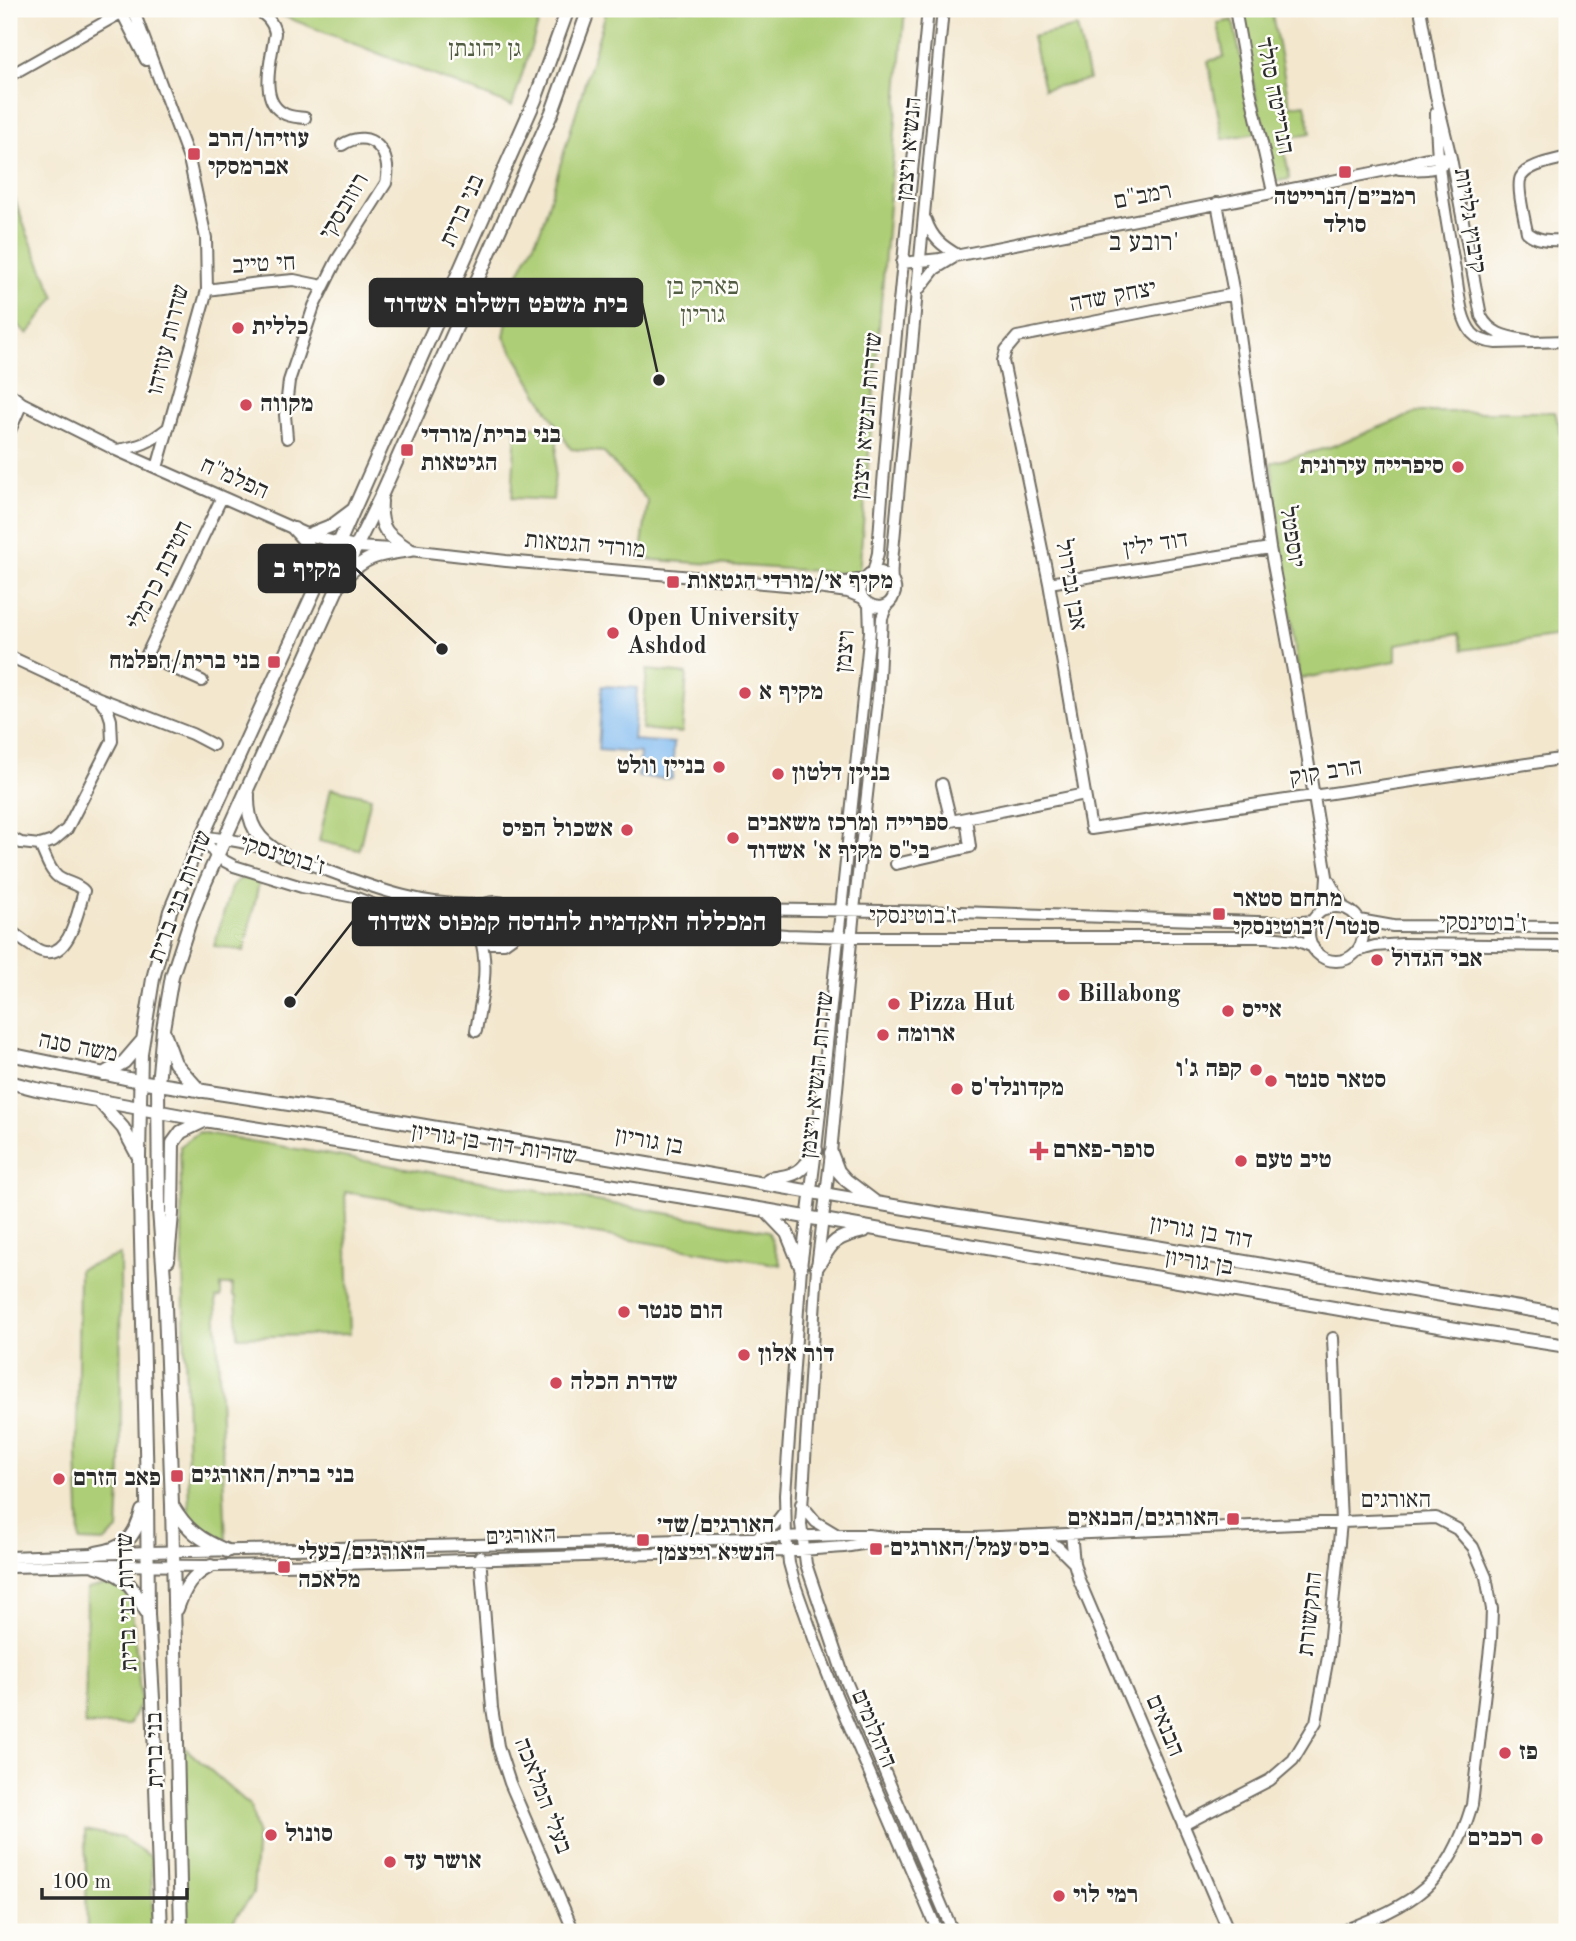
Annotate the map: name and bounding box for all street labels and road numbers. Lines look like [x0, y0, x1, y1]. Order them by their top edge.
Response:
street label: הנרייטה סולד [1251, 35, 1299, 156]
street label: הנשיא ויצמן [893, 96, 927, 202]
street label: קיבוץ גלויות [1449, 166, 1491, 275]
street label: רוזובסקי [316, 170, 374, 244]
street label: בני ברית [437, 171, 489, 251]
street label: רמב"ם [1112, 180, 1174, 214]
street label: חי טייב [232, 251, 296, 279]
street label: יצחק שדה [1067, 277, 1159, 317]
street label: שדרות עוזיהו [144, 282, 194, 398]
street label: שדרות הנשיא ויצמן [849, 331, 887, 501]
street label: הפלמ"ח [196, 452, 272, 505]
street label: יוספטל [1274, 504, 1310, 569]
street label: חטיבת כרמלי [122, 517, 198, 634]
street label: דוד ילין [1122, 526, 1190, 562]
street label: מורדי הגטאות [523, 529, 647, 563]
street label: אבן גבירול [1050, 537, 1092, 632]
street label: ויצמן [832, 629, 860, 673]
street label: הרב קוק [1288, 755, 1364, 791]
street label: שדרות בני ברית [145, 828, 217, 966]
street label: ז'בוטינסקי [237, 832, 327, 880]
street label: ז'בוטינסקי [869, 905, 957, 929]
street label: ז'בוטינסקי [1439, 911, 1527, 937]
street label: שדרות הנשיא ויצמן [797, 990, 839, 1160]
street label: משה סנה [36, 1029, 120, 1067]
street label: שדרות דוד בן גוריון [410, 1120, 578, 1170]
street label: בן גוריון [613, 1124, 685, 1160]
street label: דוד בן גוריון [1148, 1212, 1254, 1254]
street label: בן גוריון [1163, 1246, 1235, 1280]
street label: האורגים [1361, 1489, 1431, 1513]
street label: האורגים [485, 1524, 557, 1550]
street label: שדרות בני ברית [114, 1532, 142, 1672]
street label: התקשורת [1295, 1571, 1327, 1657]
street label: היהלומים [846, 1686, 902, 1772]
street label: הבנאים [1140, 1692, 1188, 1760]
street label: בני ברית [143, 1712, 169, 1788]
street label: בעלי המלאכה [509, 1734, 577, 1857]

